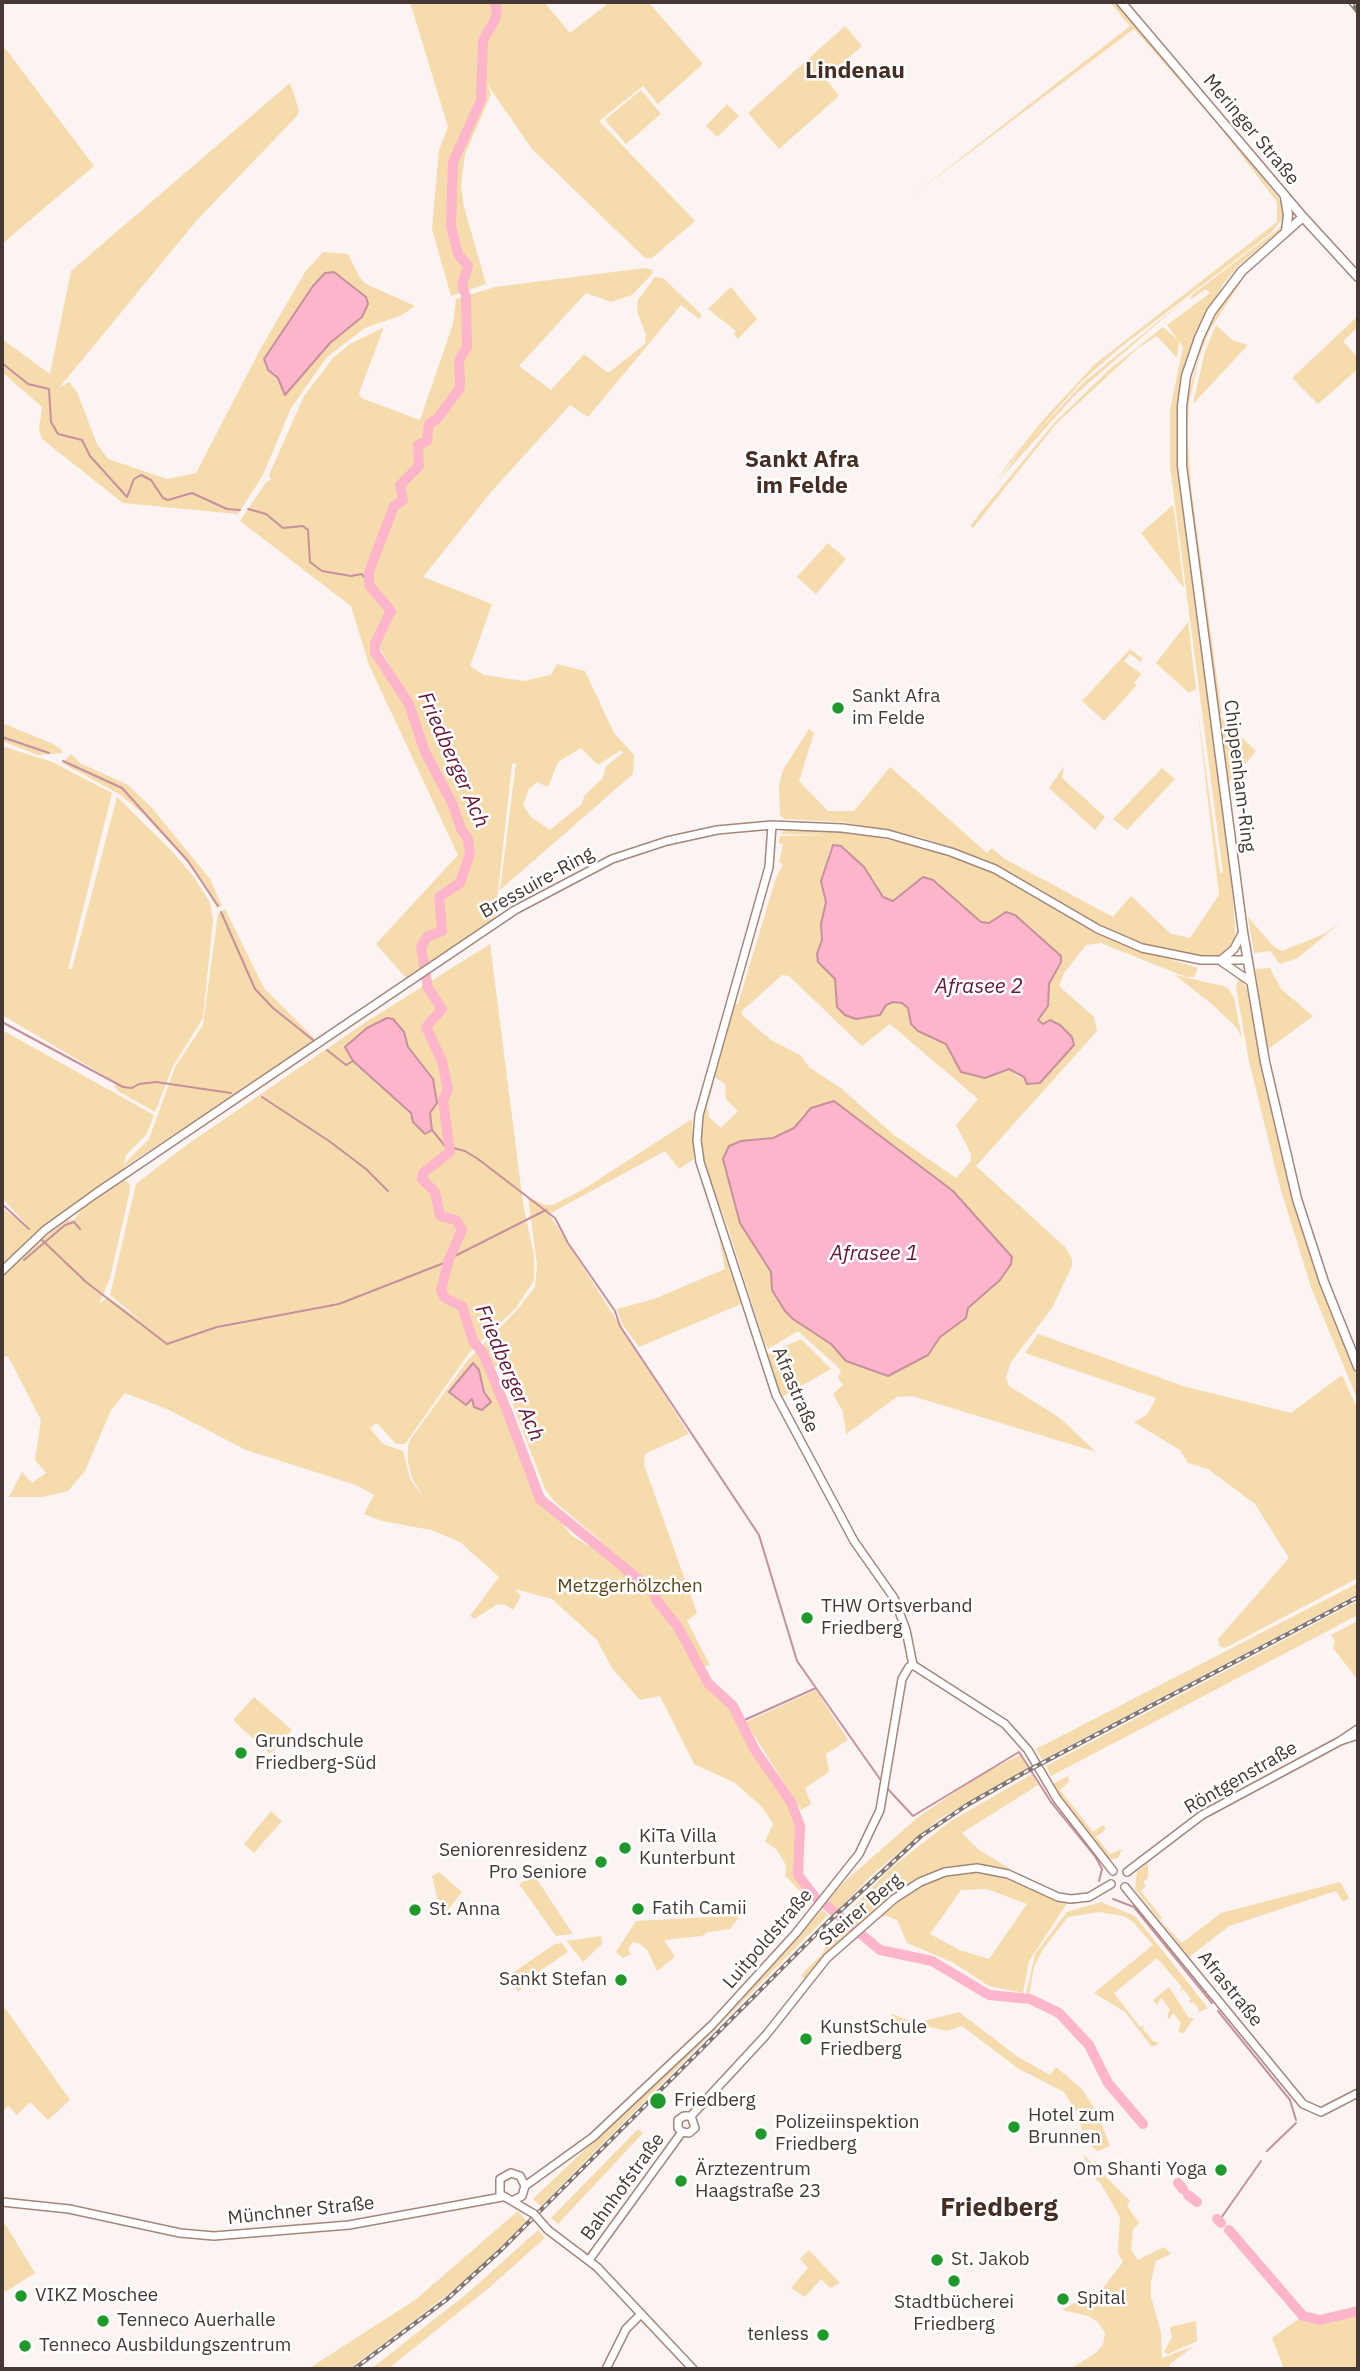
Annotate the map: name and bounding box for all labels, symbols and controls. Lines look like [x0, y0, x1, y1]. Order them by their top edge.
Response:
district label: Lindenau [805, 57, 905, 85]
street label: Meringer Straße [1198, 70, 1304, 190]
district label: Sankt Afra im Felde [745, 446, 859, 500]
place label: Sankt Afra im Felde [852, 686, 940, 730]
water label: Friedberger Ach [412, 688, 494, 832]
street label: Chippenham-Ring [1218, 698, 1260, 854]
marker: Sankt Afra im Felde [830, 700, 846, 716]
street label: Bressuire-Ring [476, 842, 598, 924]
water label: Afrasee 2 [935, 974, 1023, 1000]
water label: Afrasee 1 [830, 1241, 918, 1267]
water label: Friedberger Ach [469, 1301, 549, 1445]
street label: Afrastraße [767, 1344, 823, 1436]
park label: Metzgerhölzchen [557, 1576, 703, 1598]
place label: THW Ortsverband Friedberg [821, 1596, 972, 1640]
marker: THW Ortsverband Friedberg [799, 1610, 815, 1626]
place label: Grundschule Friedberg-Süd [255, 1731, 376, 1775]
street label: Röntgenstraße [1181, 1737, 1301, 1819]
marker: Grundschule Friedberg-Süd [233, 1745, 249, 1761]
place label: KiTa Villa Kunterbunt [639, 1826, 736, 1870]
place label: Seniorenresidenz Pro Seniore [439, 1840, 587, 1884]
marker: KiTa Villa Kunterbunt [617, 1840, 633, 1856]
marker: Seniorenresidenz Pro Seniore [593, 1854, 609, 1870]
street label: Steirer Berg [815, 1869, 907, 1951]
street label: Luitpoldstraße [718, 1884, 818, 1994]
place label: Fatih Camii [652, 1898, 747, 1920]
place label: St. Anna [429, 1899, 500, 1921]
marker: Fatih Camii [630, 1901, 646, 1917]
marker: St. Anna [407, 1902, 423, 1918]
street label: Afrastraße [1193, 1947, 1267, 2031]
place label: Sankt Stefan [499, 1969, 607, 1991]
marker: Sankt Stefan [613, 1972, 629, 1988]
place label: KunstSchule Friedberg [820, 2017, 927, 2061]
marker: KunstSchule Friedberg [798, 2031, 814, 2047]
place label: Friedberg [674, 2090, 755, 2112]
marker: Friedberg [648, 2091, 668, 2111]
place label: Hotel zum Brunnen [1028, 2105, 1115, 2149]
place label: Polizeiinspektion Friedberg [775, 2112, 919, 2156]
marker: Hotel zum Brunnen [1006, 2119, 1022, 2135]
marker: Polizeiinspektion Friedberg [753, 2126, 769, 2142]
street label: Bahnhofstraße [576, 2129, 670, 2245]
place label: Ärztezentrum Haagstraße 23 [695, 2159, 821, 2203]
place label: Om Shanti Yoga [1073, 2159, 1207, 2181]
marker: Om Shanti Yoga [1213, 2162, 1229, 2178]
marker: Ärztezentrum Haagstraße 23 [673, 2173, 689, 2189]
street label: Münchner Straße [227, 2192, 375, 2230]
district label: Friedberg [940, 2192, 1058, 2224]
place label: St. Jakob [951, 2249, 1030, 2271]
marker: St. Jakob [929, 2252, 945, 2268]
marker: Stadtbücherei Friedberg [946, 2273, 962, 2289]
place label: VIKZ Moschee [35, 2285, 158, 2307]
marker: VIKZ Moschee [13, 2288, 29, 2304]
place label: Spital [1077, 2288, 1126, 2310]
marker: Spital [1055, 2291, 1071, 2307]
place label: Stadtbücherei Friedberg [894, 2292, 1014, 2336]
place label: Tenneco Auerhalle [117, 2310, 276, 2332]
marker: Tenneco Auerhalle [95, 2313, 111, 2329]
place label: tenless [747, 2324, 809, 2346]
marker: tenless [815, 2327, 831, 2343]
place label: Tenneco Ausbildungszentrum [39, 2335, 291, 2357]
marker: Tenneco Ausbildungszentrum [17, 2338, 33, 2354]

